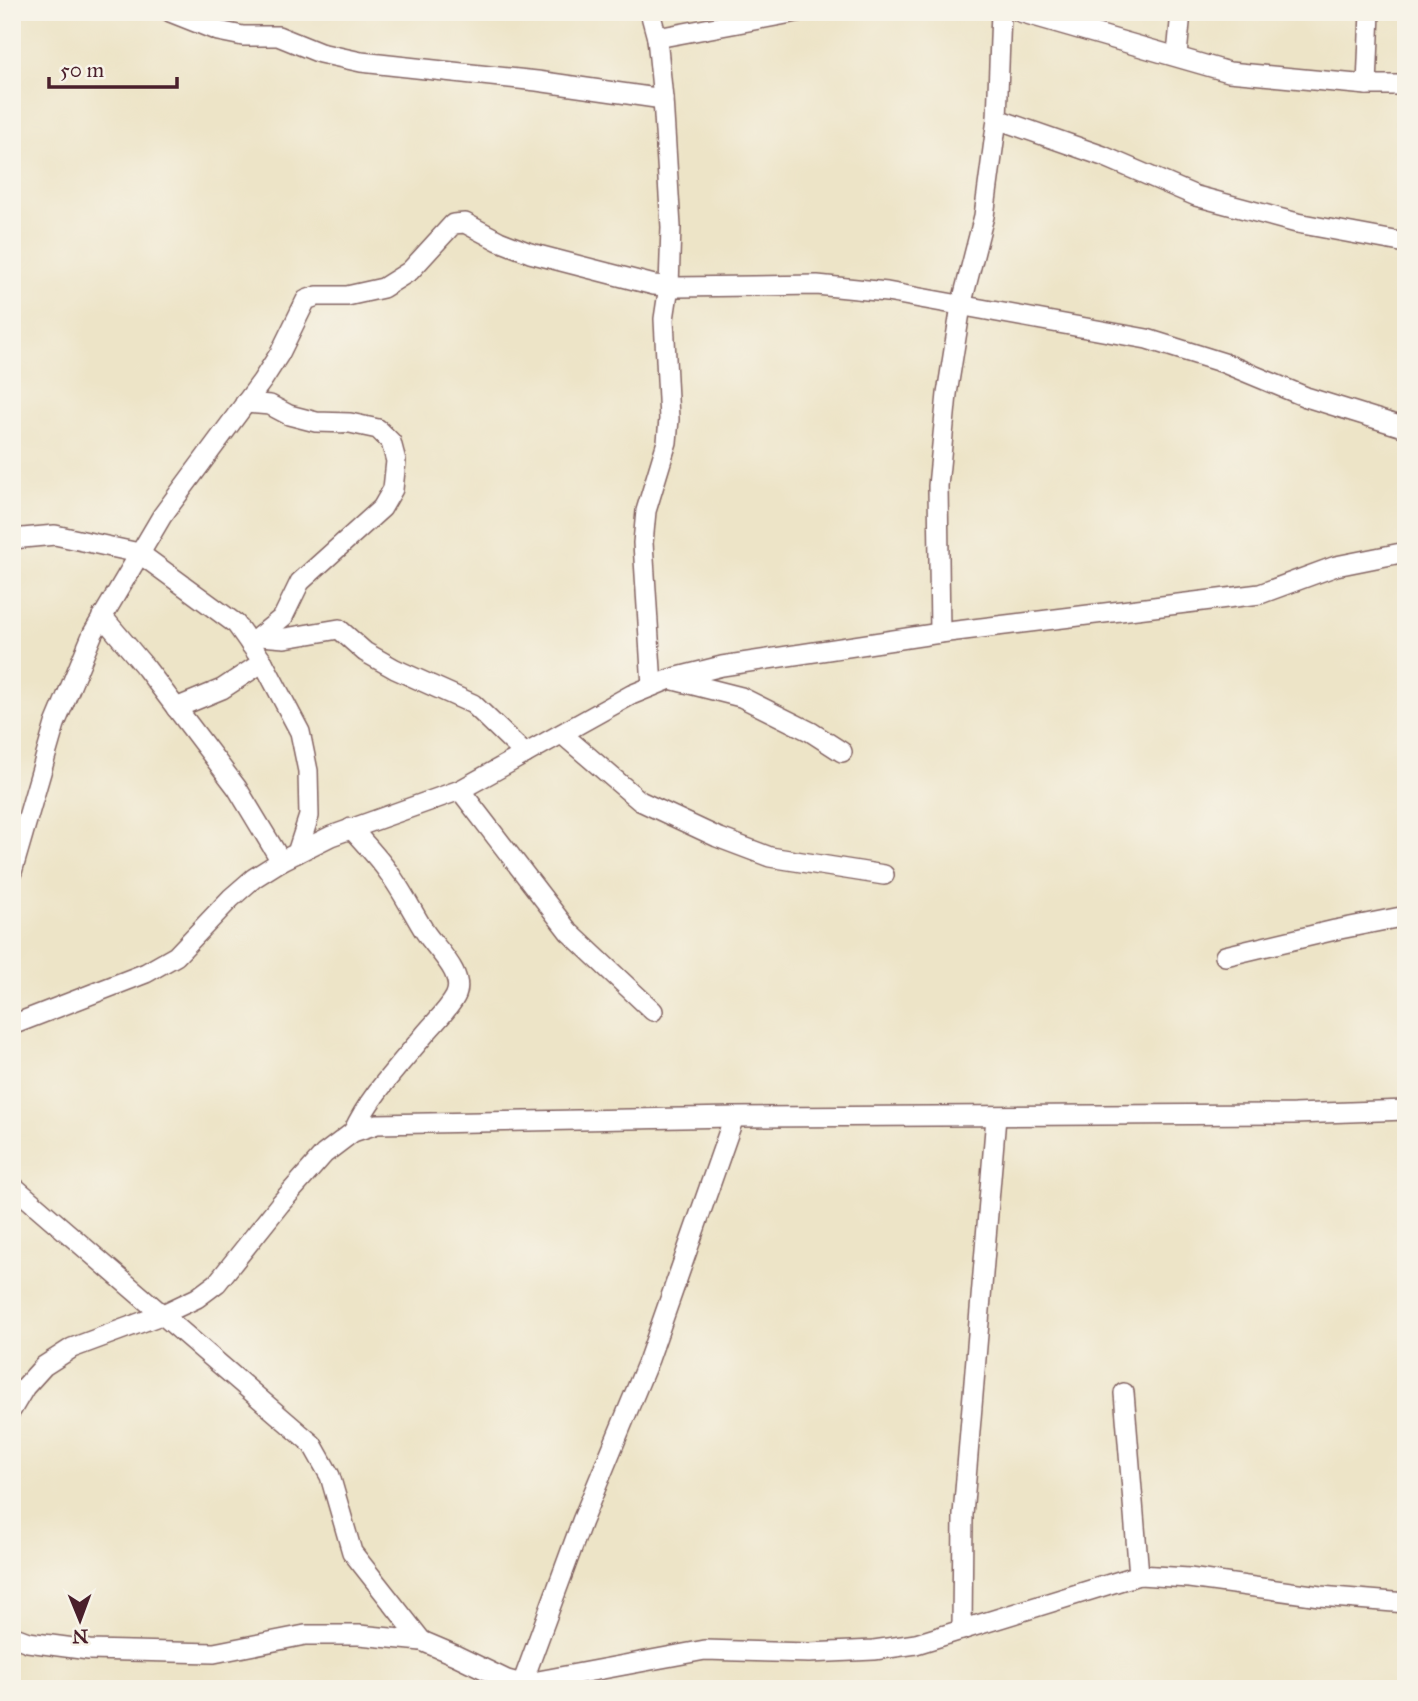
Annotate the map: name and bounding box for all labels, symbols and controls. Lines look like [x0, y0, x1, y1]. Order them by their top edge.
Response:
scale bar [49, 46, 177, 90]
text: 50 m [60, 57, 105, 83]
north arrow [46, 1586, 116, 1656]
text: N [72, 1625, 89, 1648]

